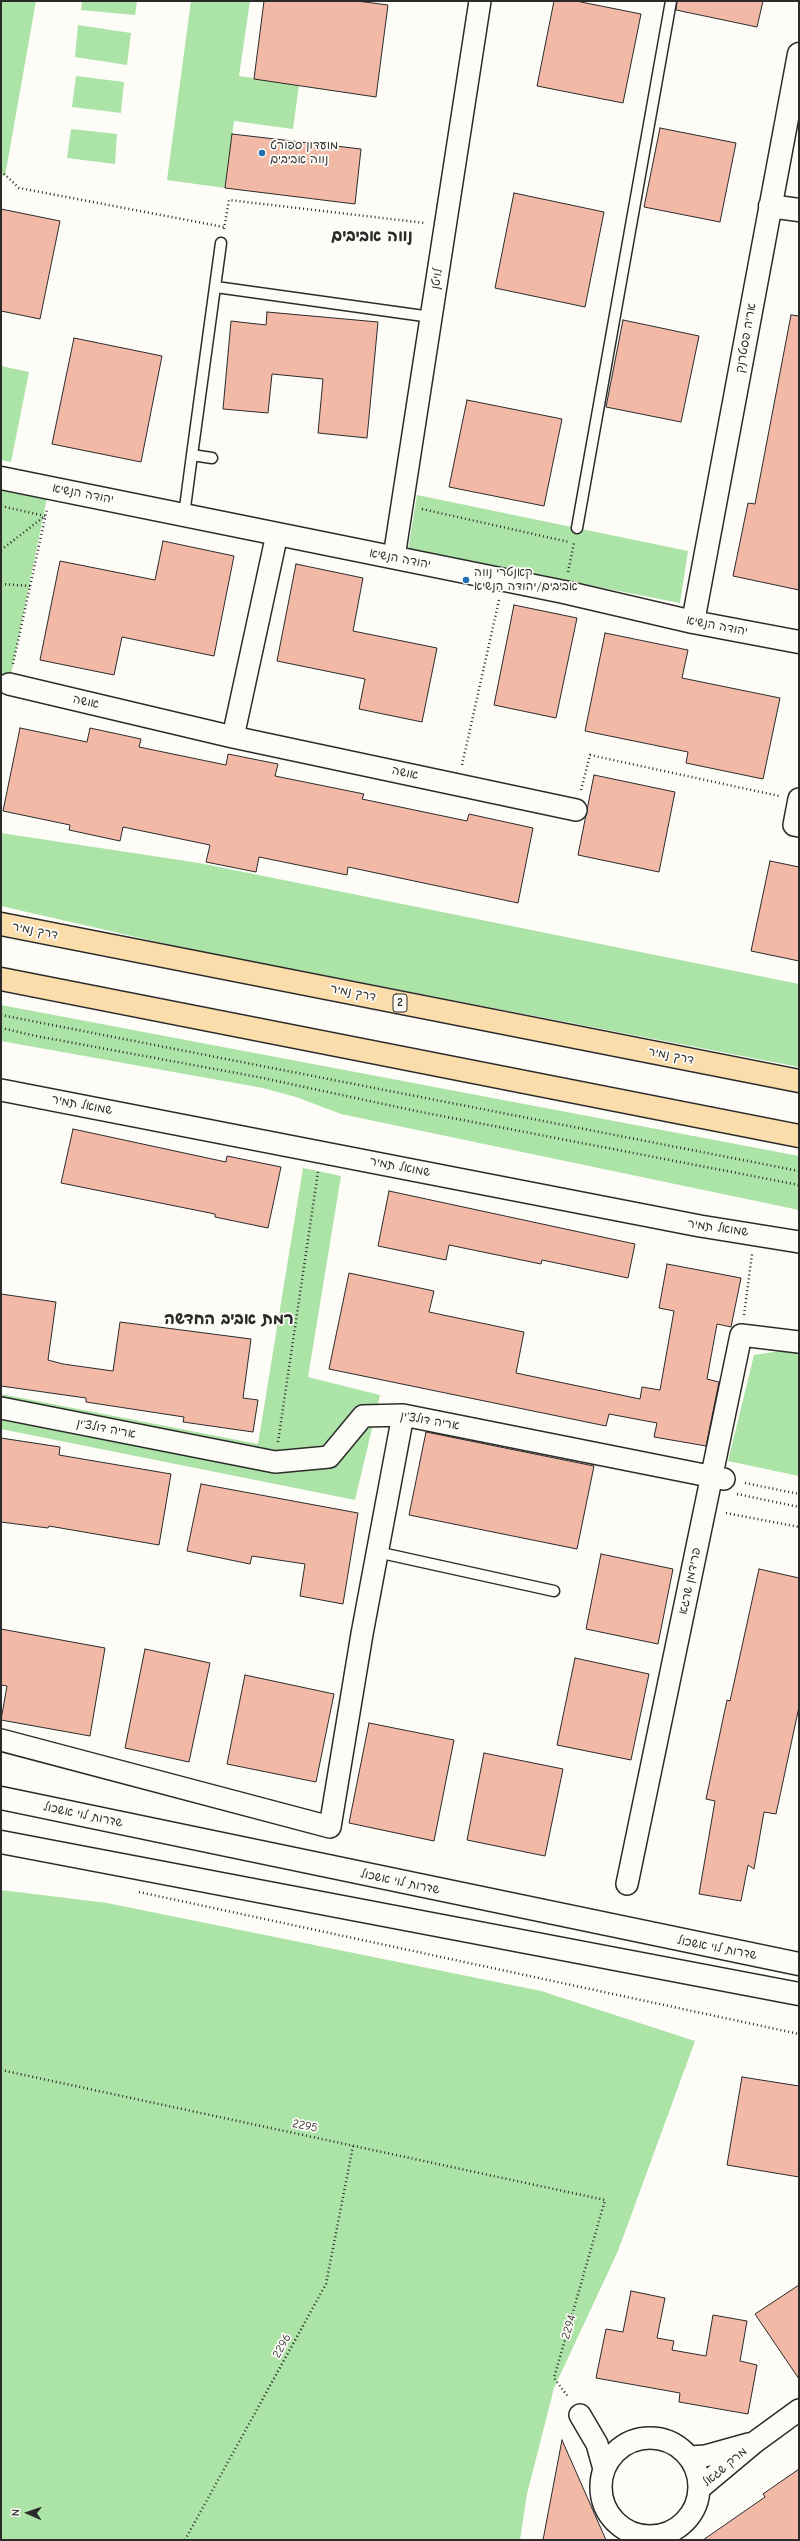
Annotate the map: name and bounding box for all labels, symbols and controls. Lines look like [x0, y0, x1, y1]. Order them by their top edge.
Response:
place label: מועדון ספורט נווה אביבים [270, 139, 338, 167]
marker: מועדון ספורט נווה אביבים [257, 148, 267, 158]
district label: נווה אביבים [331, 226, 413, 246]
street label: לויטן [428, 268, 446, 290]
street label: אריה פסטרנק [733, 302, 759, 374]
street label: יהודה הנשיא [51, 481, 115, 507]
street label: יהודה הנשיא [368, 546, 432, 572]
place label: קאנטרי נווה אביבים/יהודה הנשיא [474, 566, 578, 594]
marker: קאנטרי נווה אביבים/יהודה הנשיא [461, 575, 471, 585]
street label: יהודה הנשיא [685, 613, 749, 639]
street label: אושה [71, 692, 101, 712]
street label: אושה [391, 763, 419, 783]
street label: דרך נמיר [11, 919, 59, 943]
street label: דרך נמיר [329, 981, 377, 1005]
road number: 2 [393, 994, 407, 1012]
street label: דרך נמיר [647, 1044, 695, 1068]
street label: שמואל תמיר [50, 1092, 114, 1118]
street label: שמואל תמיר [368, 1154, 432, 1180]
street label: שמואל תמיר [686, 1217, 750, 1239]
district label: רמת אביב החדשה [164, 1309, 294, 1329]
street label: אריה דולצ'ין [399, 1409, 461, 1433]
street label: אריה דולצ'ין [75, 1416, 137, 1442]
street label: פרידמן שרגא [676, 1546, 704, 1616]
street label: שדרות לוי אשכול [42, 1800, 124, 1830]
street label: שדרות לוי אשכול [359, 1867, 441, 1897]
street label: שדרות לוי אשכול [676, 1933, 758, 1963]
street label: 2295 [291, 2116, 319, 2136]
street label: 2294 [559, 2313, 579, 2341]
street label: 2296 [270, 2331, 294, 2361]
street label: מרק שגאל [700, 2444, 750, 2490]
north arrow [8, 2493, 48, 2533]
text: N [9, 2509, 22, 2516]

